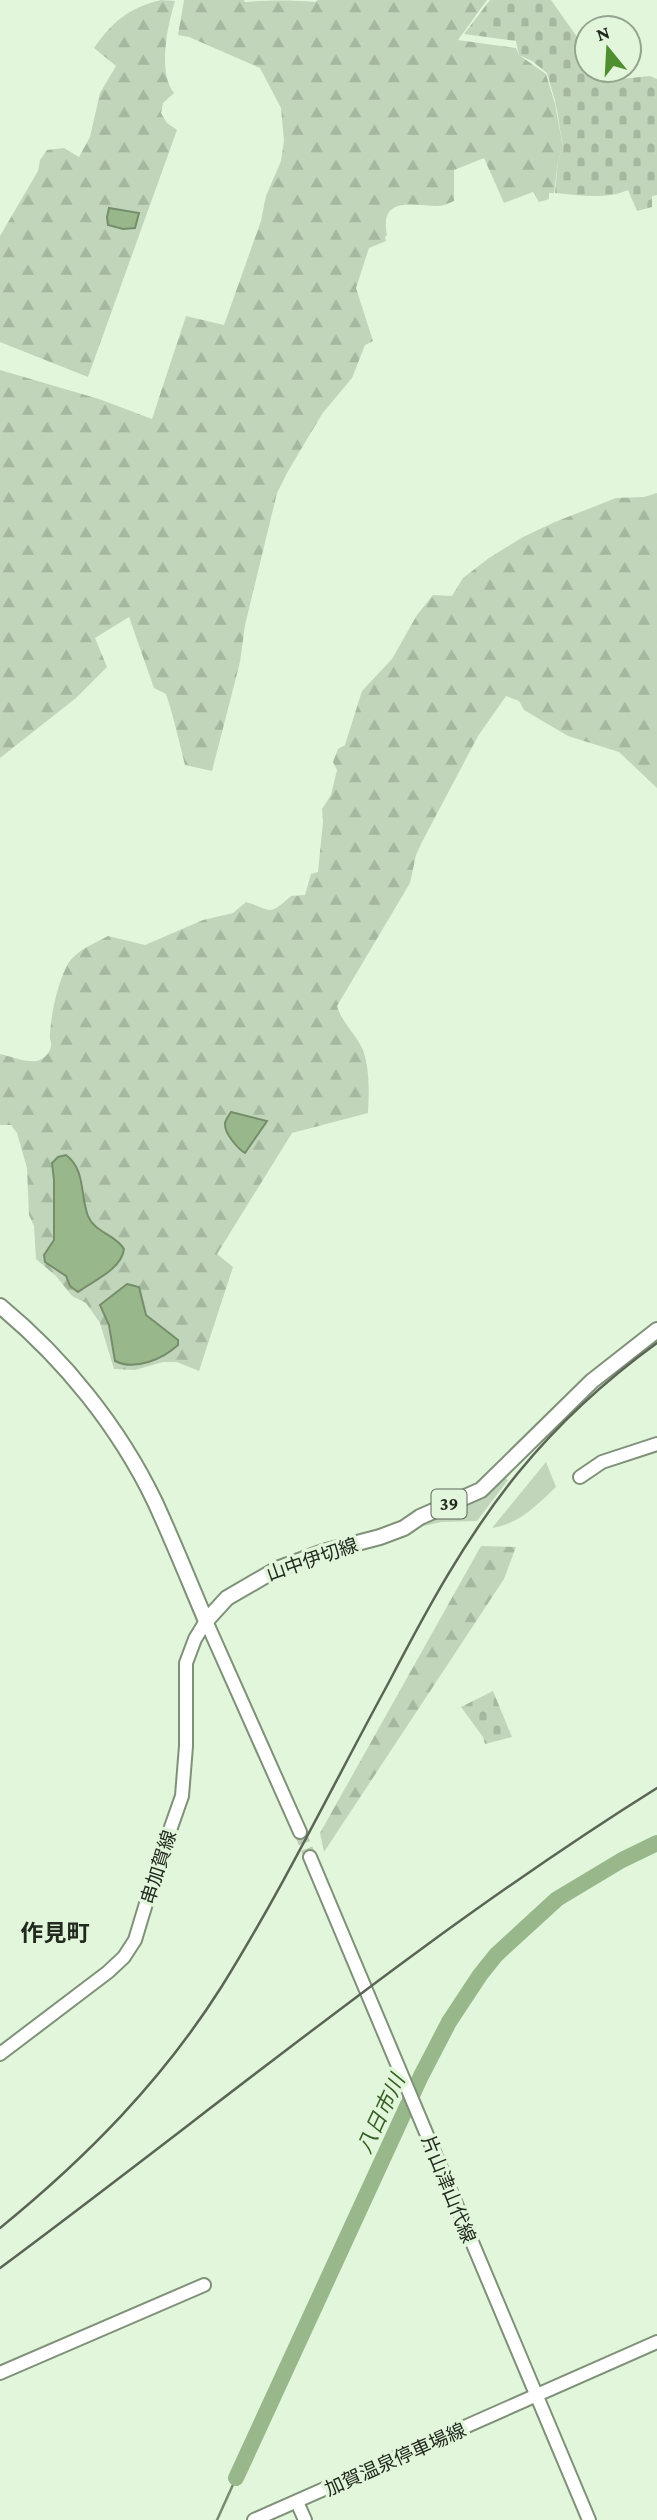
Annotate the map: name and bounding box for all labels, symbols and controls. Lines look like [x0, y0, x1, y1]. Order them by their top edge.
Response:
north arrow [573, 14, 643, 84]
text: N [593, 21, 612, 45]
road number: 39 [432, 1490, 466, 1518]
street label: 山中伊切線 [264, 1534, 361, 1585]
street label: 串加賀線 [137, 1828, 180, 1907]
district label: 作見町 [21, 1920, 90, 1946]
water label: 八日市川 [352, 2069, 410, 2157]
street label: 片山津山代線 [417, 2132, 480, 2246]
street label: 加賀温泉停車場線 [321, 2419, 469, 2500]

